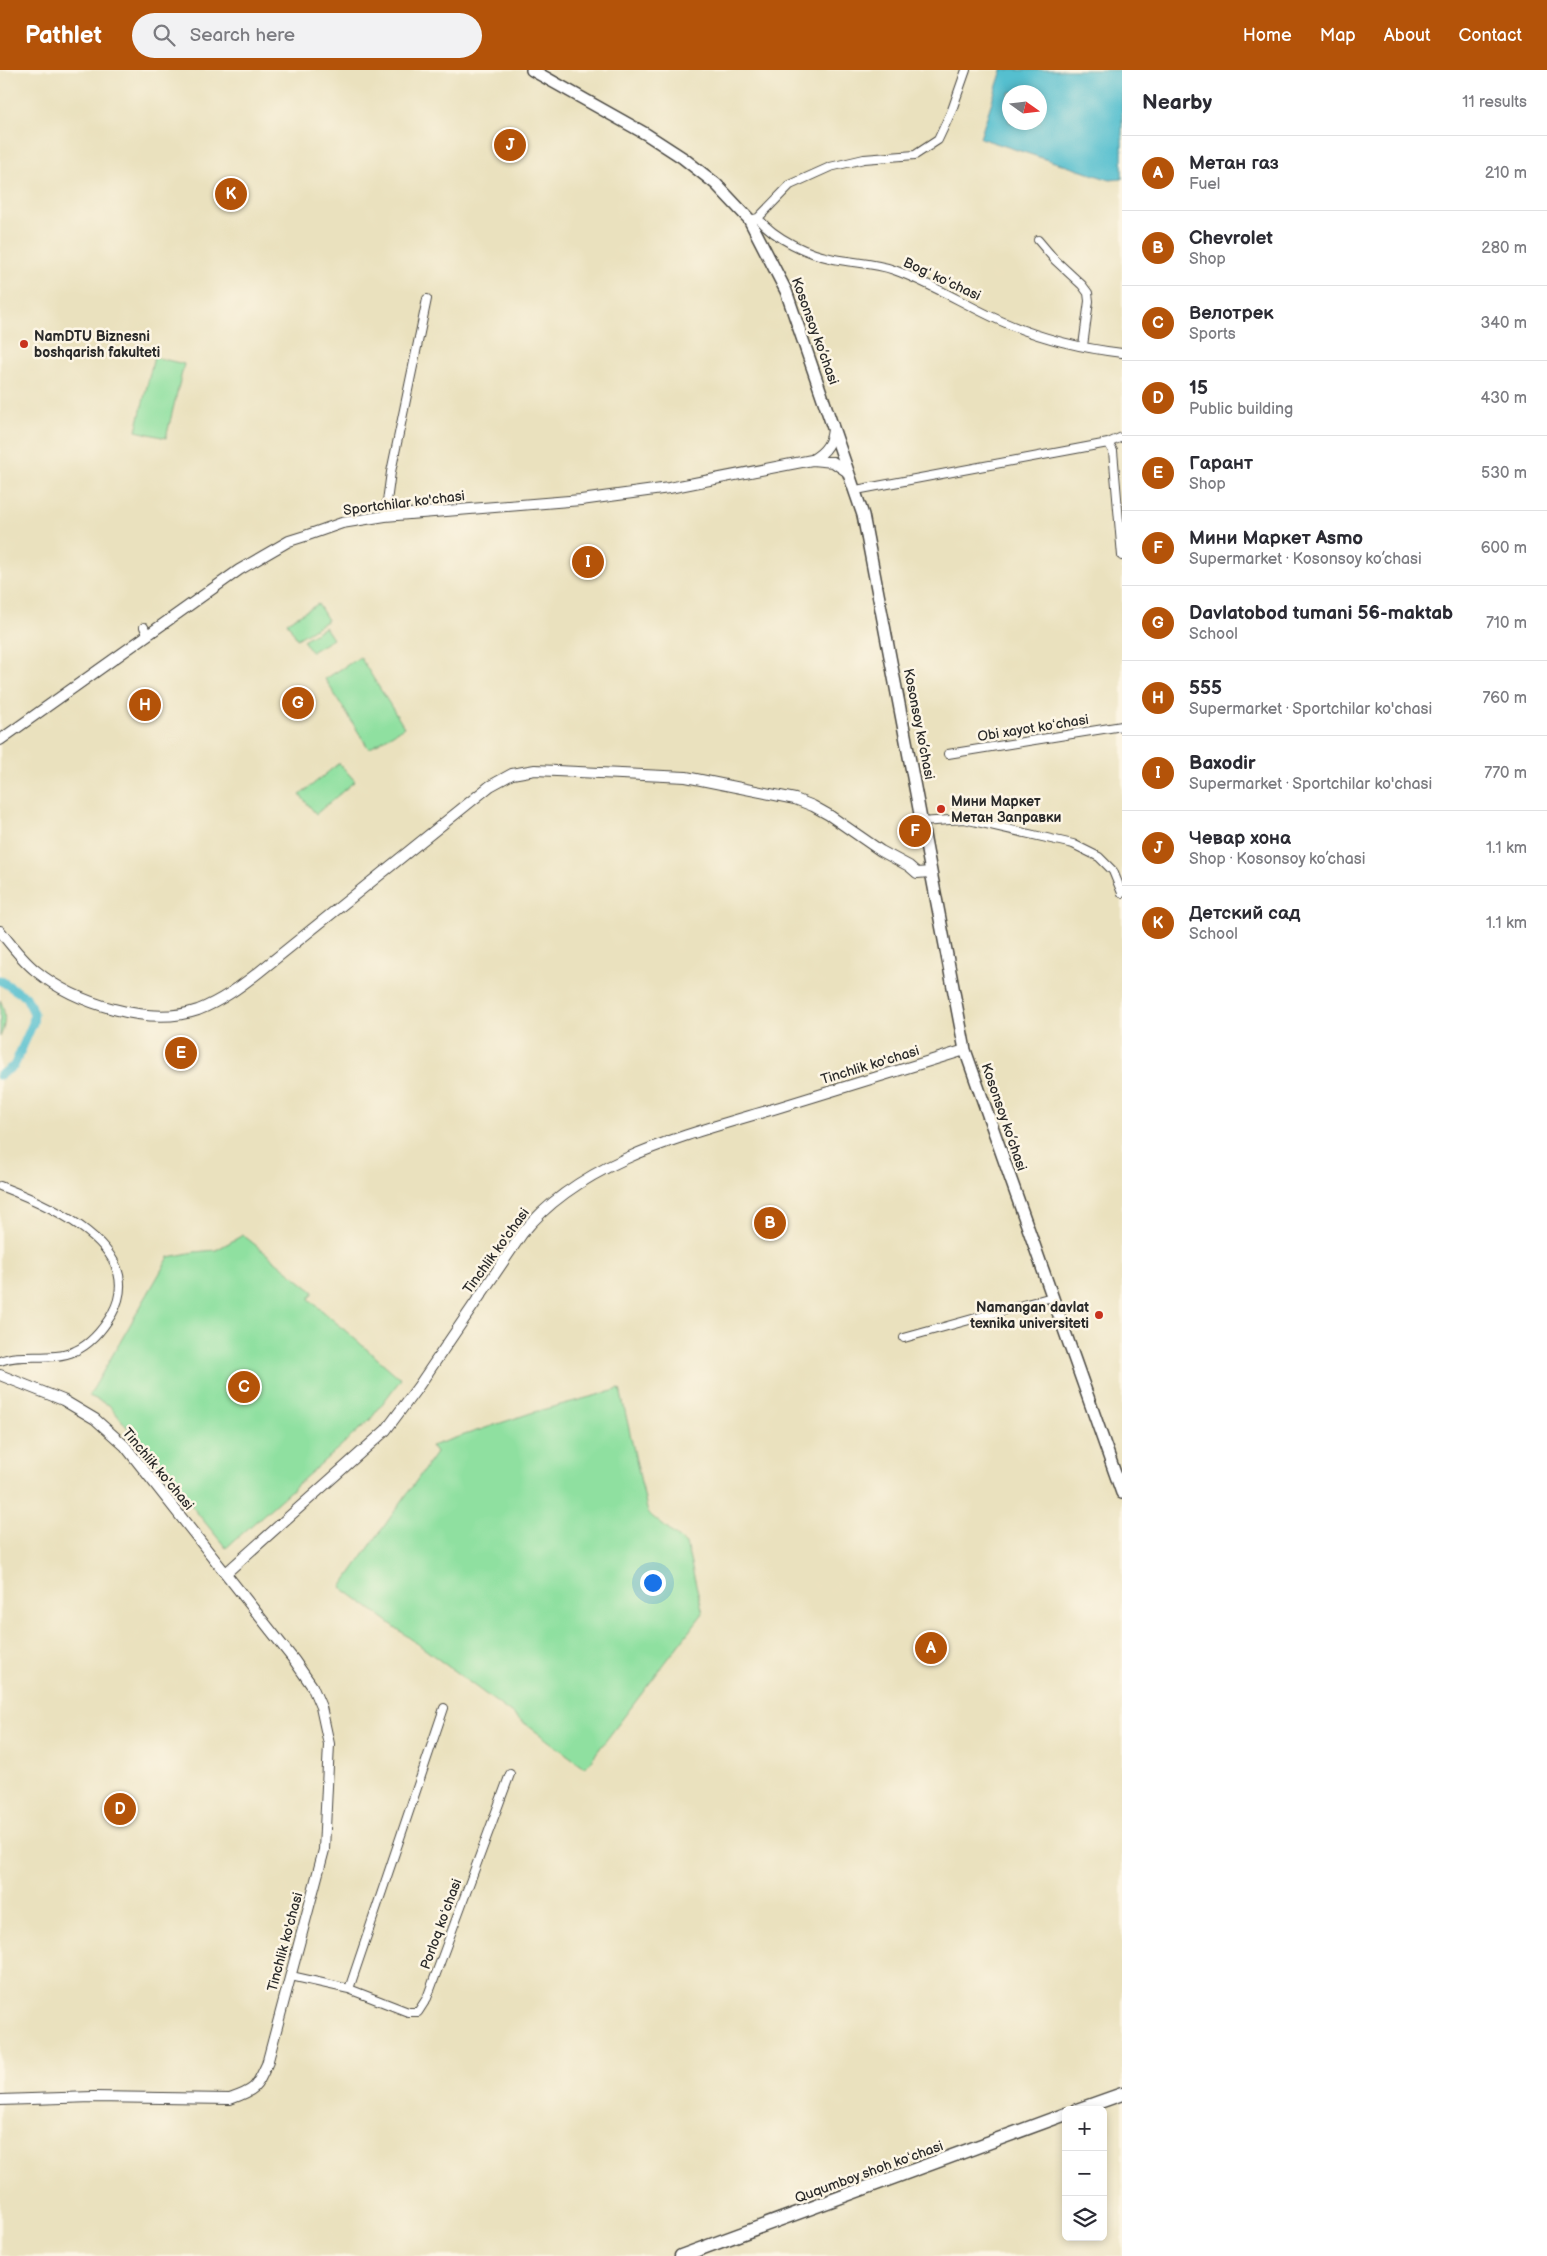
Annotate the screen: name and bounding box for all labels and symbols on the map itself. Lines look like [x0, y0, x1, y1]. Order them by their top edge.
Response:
north arrow [1002, 85, 1047, 130]
pin: J [494, 126, 526, 164]
pin: K [215, 175, 247, 213]
street label: Bogʻ koʻchasi [901, 254, 983, 304]
street label: Kosonsoy ko’chasi [788, 275, 842, 387]
place label: NamDTU Biznesni boshqarish fakulteti [34, 328, 160, 361]
marker: NamDTU Biznesni boshqarish fakulteti [18, 338, 30, 350]
street label: Sportchilar ko'chasi [342, 487, 466, 519]
pin: I [572, 543, 604, 581]
street label: Kosonsoy ko’chasi [900, 667, 938, 781]
pin: G [282, 684, 314, 722]
pin: H [129, 686, 161, 724]
street label: Obi xayot koʻchasi [976, 711, 1090, 745]
place label: Мини Маркет Метан Заправки [951, 793, 1062, 826]
marker: Мини Маркет Метан Заправки [935, 803, 947, 815]
pin: F [899, 812, 931, 850]
pin: E [165, 1034, 197, 1072]
street label: Tinchlik ko'chasi [819, 1042, 921, 1088]
street label: Kosonsoy ko’chasi [978, 1061, 1030, 1173]
pin: B [754, 1204, 786, 1242]
street label: Tinchlik ko'chasi [459, 1205, 533, 1297]
place label: Namangan davlat texnika universiteti [969, 1299, 1089, 1332]
marker: Namangan davlat texnika universiteti [1093, 1309, 1105, 1321]
pin: C [228, 1368, 260, 1406]
street label: Tinchlik ko'chasi [119, 1425, 197, 1513]
your location [640, 1570, 666, 1596]
pin: A [915, 1629, 947, 1667]
pin: D [104, 1790, 136, 1828]
street label: Porloq koʻchasi [417, 1876, 465, 1972]
street label: Tinchlik ko'chasi [264, 1891, 306, 1993]
street label: Ququmboy shoh koʻchasi [793, 2137, 945, 2207]

